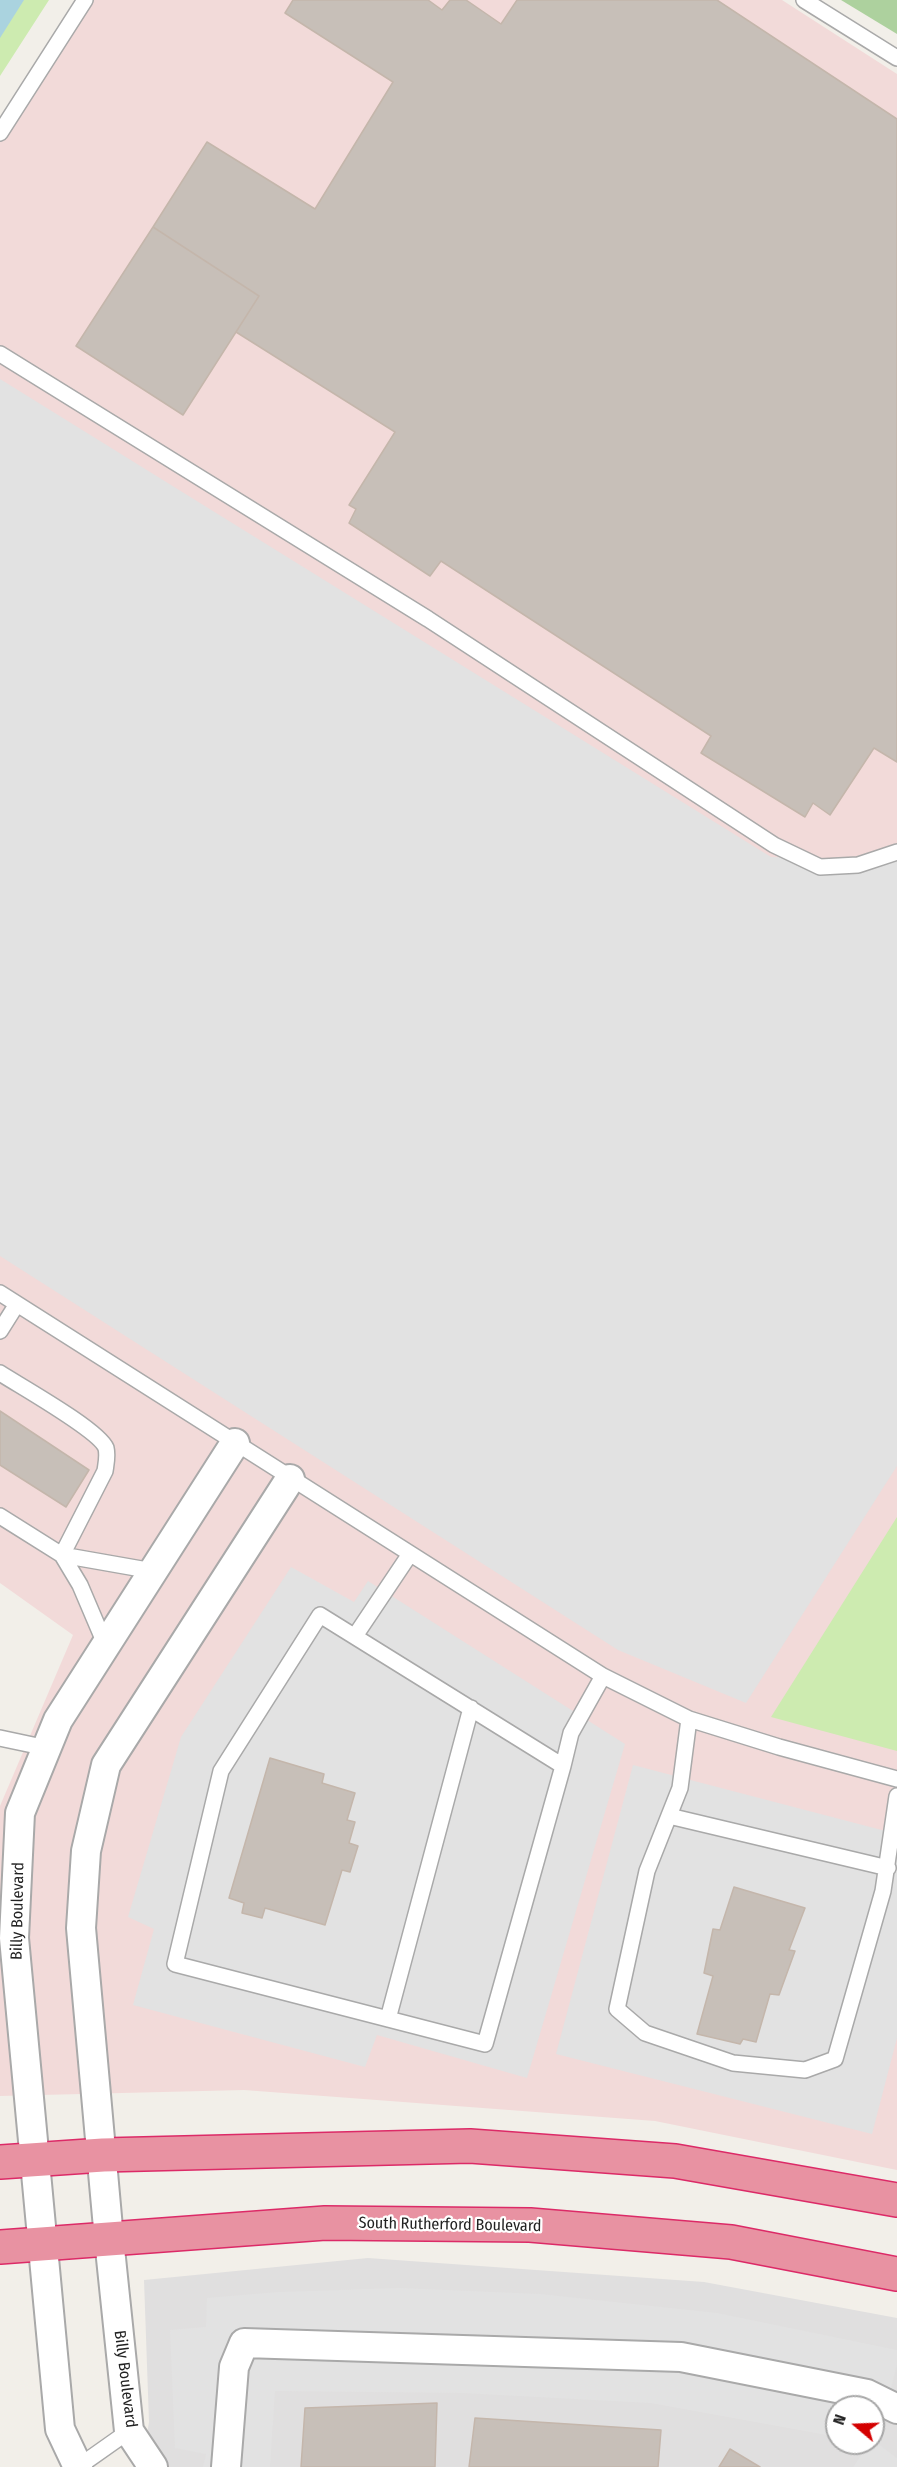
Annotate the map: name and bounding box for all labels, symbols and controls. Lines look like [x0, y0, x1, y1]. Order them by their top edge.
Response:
street label: Billy Boulevard [8, 1862, 28, 1960]
street label: South Rutherford Boulevard [358, 2214, 542, 2236]
street label: Billy Boulevard [110, 2329, 140, 2429]
north arrow [825, 2395, 885, 2455]
text: N [829, 2412, 850, 2427]

